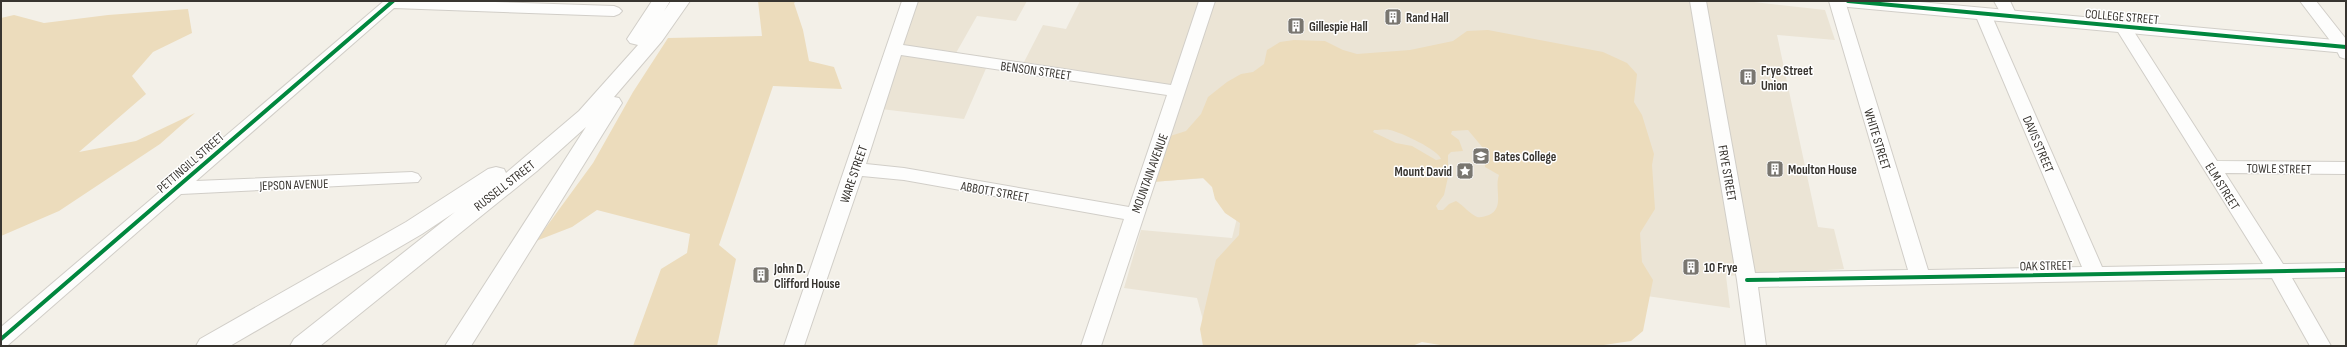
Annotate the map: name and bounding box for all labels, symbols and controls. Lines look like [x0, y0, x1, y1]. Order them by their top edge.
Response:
street label: COLLEGE STREET [2084, 6, 2160, 28]
building icon: Rand Hall [1383, 7, 1403, 27]
place label: Rand Hall [1406, 10, 1449, 26]
building icon: Gillespie Hall [1286, 16, 1306, 36]
place label: Gillespie Hall [1309, 19, 1368, 35]
street label: BENSON STREET [1000, 58, 1072, 84]
place label: Frye Street Union [1761, 63, 1813, 94]
building icon: Frye Street Union [1738, 67, 1758, 87]
street label: WHITE STREET [1860, 107, 1894, 172]
street label: DAVIS STREET [2019, 114, 2057, 175]
street label: PETTINGILL STREET [154, 129, 228, 196]
street label: MOUNTAIN AVENUE [1128, 131, 1172, 215]
street label: WARE STREET [837, 143, 871, 205]
street label: FRYE STREET [1714, 144, 1740, 202]
school or university icon: Bates College [1471, 146, 1491, 166]
place label: Bates College [1494, 149, 1557, 165]
street label: RUSSELL STREET [471, 157, 538, 215]
building icon: Moulton House [1765, 159, 1785, 179]
street label: ELM STREET [2201, 160, 2243, 213]
street label: TOWLE STREET [2246, 160, 2312, 178]
place icon: Mount David [1455, 161, 1475, 181]
place label: Moulton House [1788, 162, 1857, 178]
place label: Mount David [1395, 164, 1452, 180]
street label: JEPSON AVENUE [258, 176, 329, 194]
street label: ABBOTT STREET [959, 178, 1030, 206]
building icon: 10 Frye [1681, 257, 1701, 277]
street label: OAK STREET [2020, 258, 2072, 274]
place label: 10 Frye [1704, 260, 1738, 276]
place label: John D. Clifford House [773, 261, 841, 292]
building icon: John D. Clifford House [751, 265, 771, 285]

